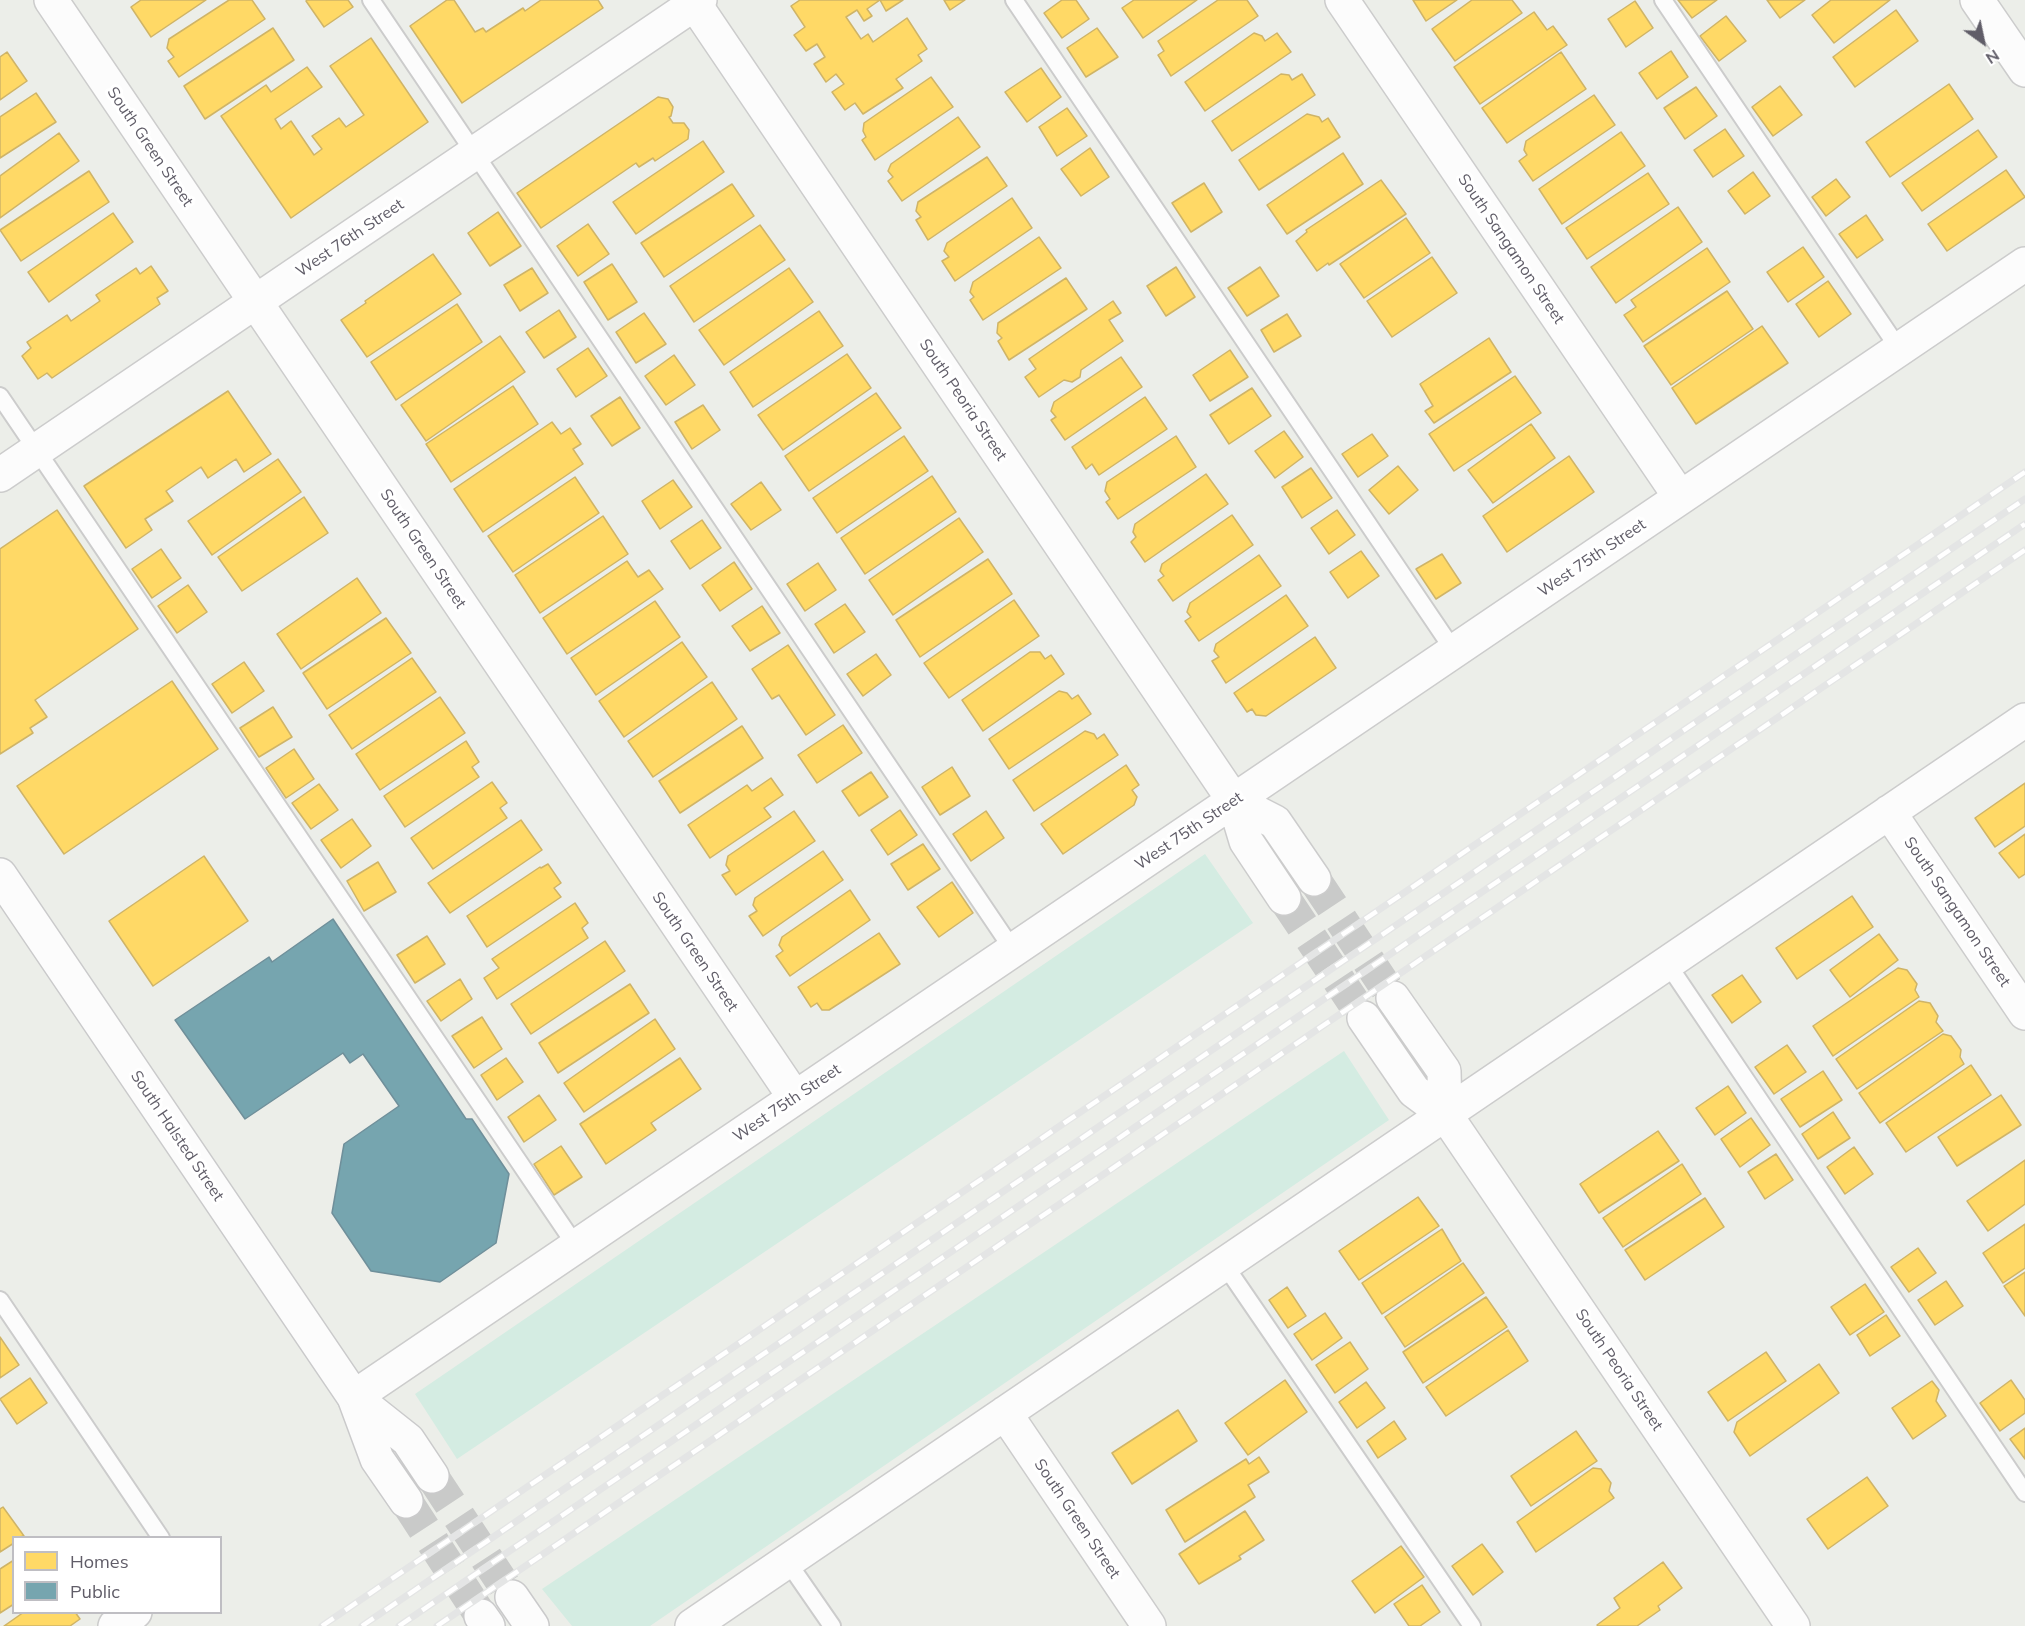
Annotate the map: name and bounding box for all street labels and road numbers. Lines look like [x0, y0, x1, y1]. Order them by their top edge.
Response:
street label: South Green Street [103, 84, 197, 210]
street label: South Sangamon Street [1454, 170, 1568, 328]
street label: West 76th Street [292, 195, 408, 281]
street label: South Peoria Street [915, 335, 1011, 465]
street label: South Green Street [376, 486, 470, 612]
street label: West 75th Street [1534, 515, 1650, 601]
street label: West 75th Street [1131, 788, 1247, 874]
street label: South Sangamon Street [1900, 833, 2014, 991]
street label: South Green Street [648, 889, 742, 1015]
street label: West 75th Street [729, 1060, 845, 1146]
street label: South Halsted Street [126, 1067, 228, 1205]
street label: South Peoria Street [1571, 1305, 1667, 1435]
street label: South Green Street [1030, 1456, 1124, 1582]

